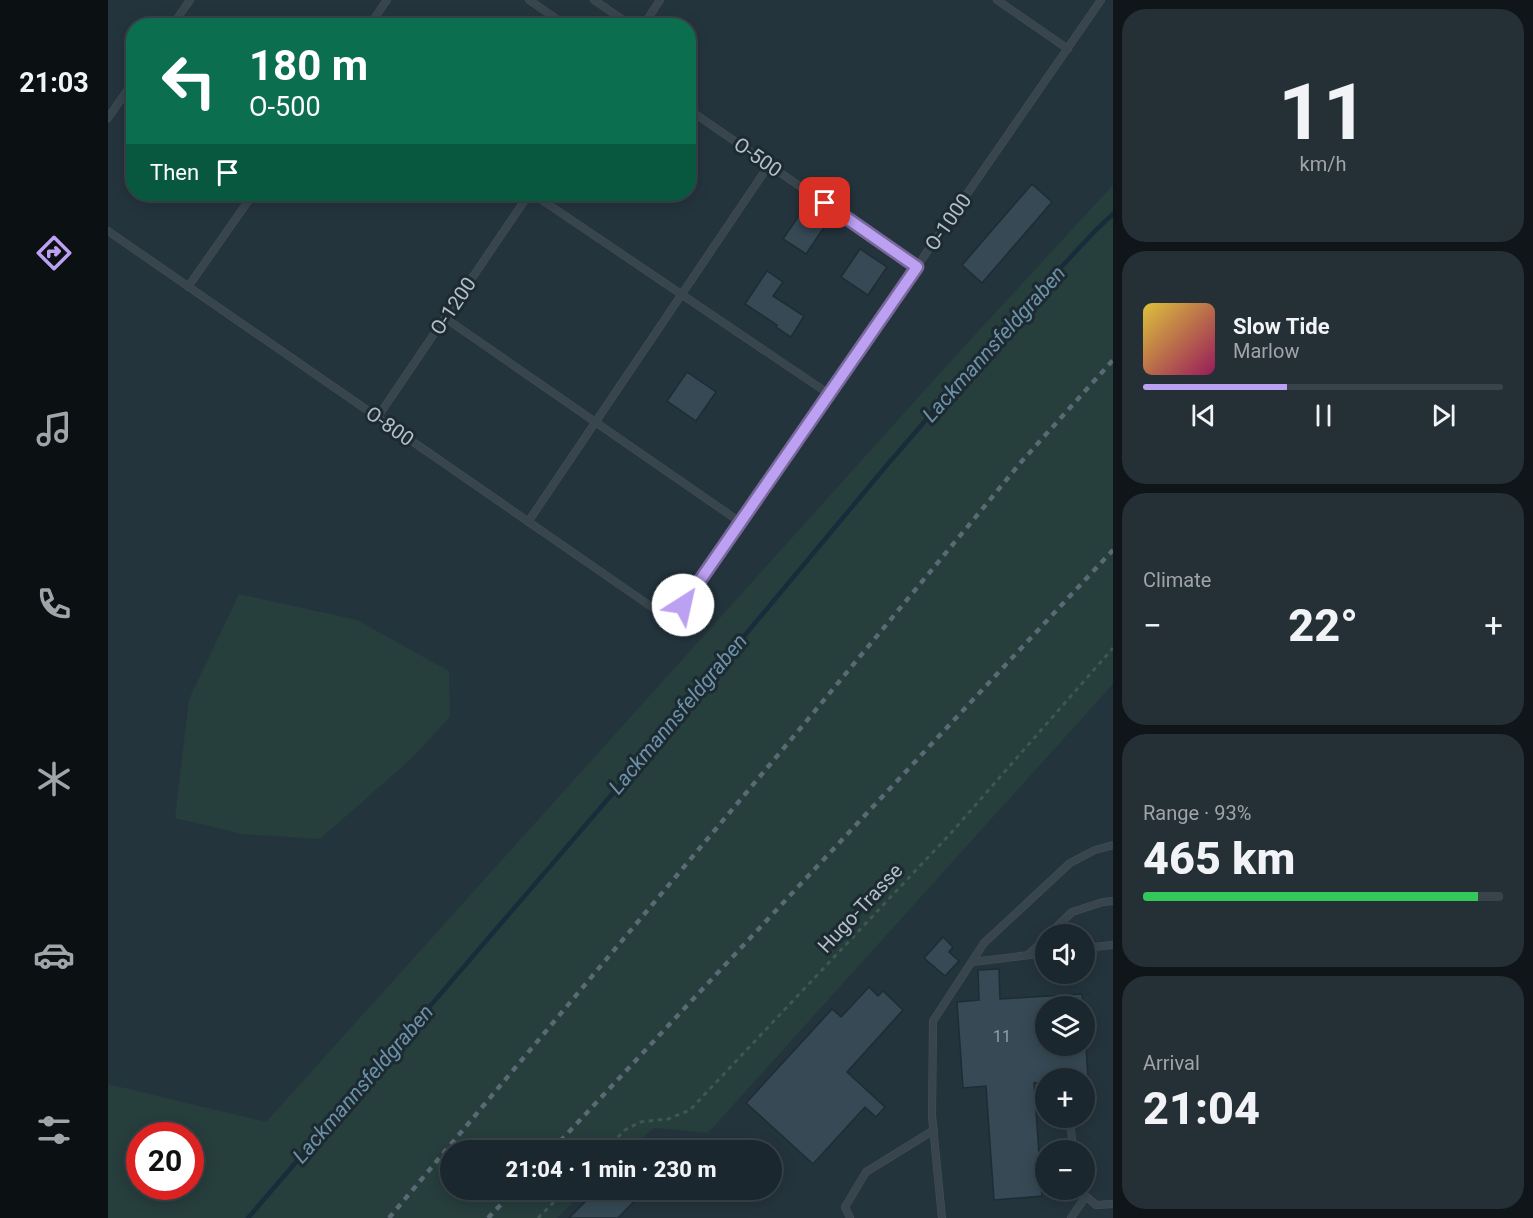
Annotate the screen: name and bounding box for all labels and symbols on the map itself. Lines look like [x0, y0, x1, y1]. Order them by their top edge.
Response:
street label: O-500 [729, 132, 787, 182]
pin [799, 177, 850, 228]
street label: O-1000 [920, 189, 976, 255]
water label: Lackmannsfeldgraben [918, 261, 1070, 427]
street label: O-1200 [425, 273, 481, 339]
street label: O-800 [361, 401, 419, 451]
position arrow [651, 573, 715, 637]
water label: Lackmannsfeldgraben [604, 629, 752, 799]
street label: Hugo-Trasse [813, 858, 907, 958]
water label: Lackmannsfeldgraben [288, 1000, 438, 1168]
house number: 11 [993, 1027, 1011, 1046]
speed limit sign: 20 [126, 1122, 204, 1200]

